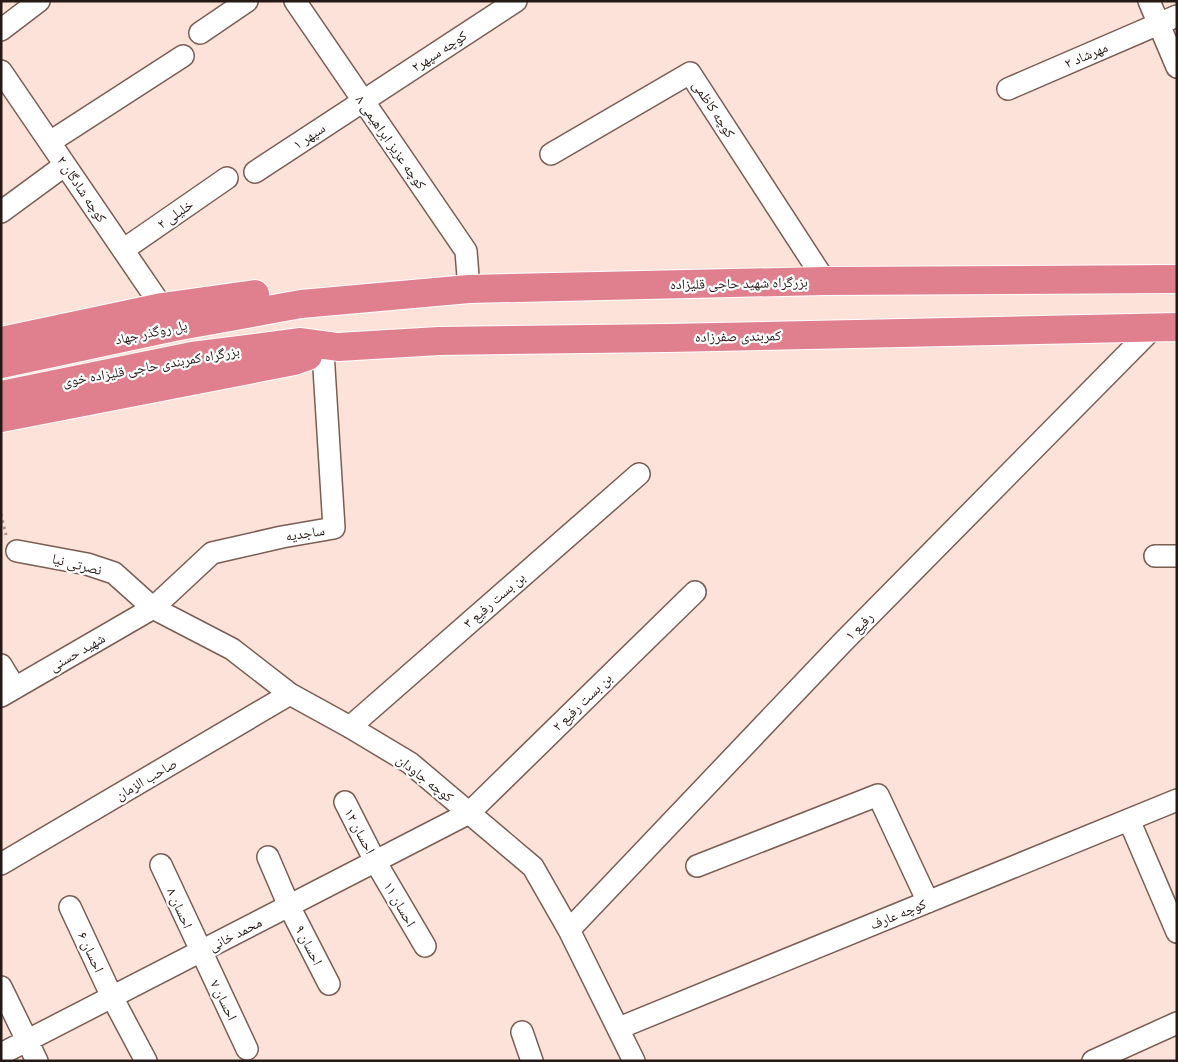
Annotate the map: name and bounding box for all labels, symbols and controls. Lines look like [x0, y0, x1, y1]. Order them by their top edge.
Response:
street label: کوچه سپهر۲ [407, 25, 470, 76]
street label: مهرشاد ۲ [1061, 37, 1111, 72]
street label: کوچه کاظمی [689, 76, 740, 141]
street label: ۸ کوچه عزیز ابراهیمی [352, 91, 431, 193]
street label: سپهر ۱ [289, 118, 329, 153]
street label: کوچه شادگان ۲ [53, 152, 112, 226]
street label: خلیلی ۲ [153, 194, 197, 233]
street label: بزرگراه شهید حاجی قلیزاده [670, 272, 808, 293]
street label: پل روگذر جهاد [113, 315, 189, 349]
street label: کمربندی صفرزاده [695, 325, 781, 346]
street label: بزرگراه کمربندی حاجی قلیزاده خوی [61, 341, 241, 390]
street label: ساجدیه [284, 520, 326, 545]
street label: نصرتی نیا [50, 548, 104, 579]
street label: بن بست رفیع ۳ [459, 567, 529, 633]
street label: رفیع ۱ [840, 607, 878, 645]
street label: شهید حسنی [45, 628, 108, 675]
street label: بن بست رفیع ۲ [548, 668, 616, 736]
street label: کوچه جاودان [393, 749, 458, 806]
street label: صاحب الزمان [111, 753, 180, 804]
street label: احسان ۱۲ [340, 805, 380, 857]
street label: احسان ۱۱ [380, 878, 421, 930]
street label: احسان ۸ [163, 884, 198, 931]
street label: کوچه عارف [867, 894, 929, 933]
street label: محمد خانی [205, 912, 265, 955]
street label: احسان ۹ [291, 921, 328, 968]
street label: احسان ۶ [74, 928, 109, 975]
street label: احسان ۷ [206, 976, 242, 1023]

